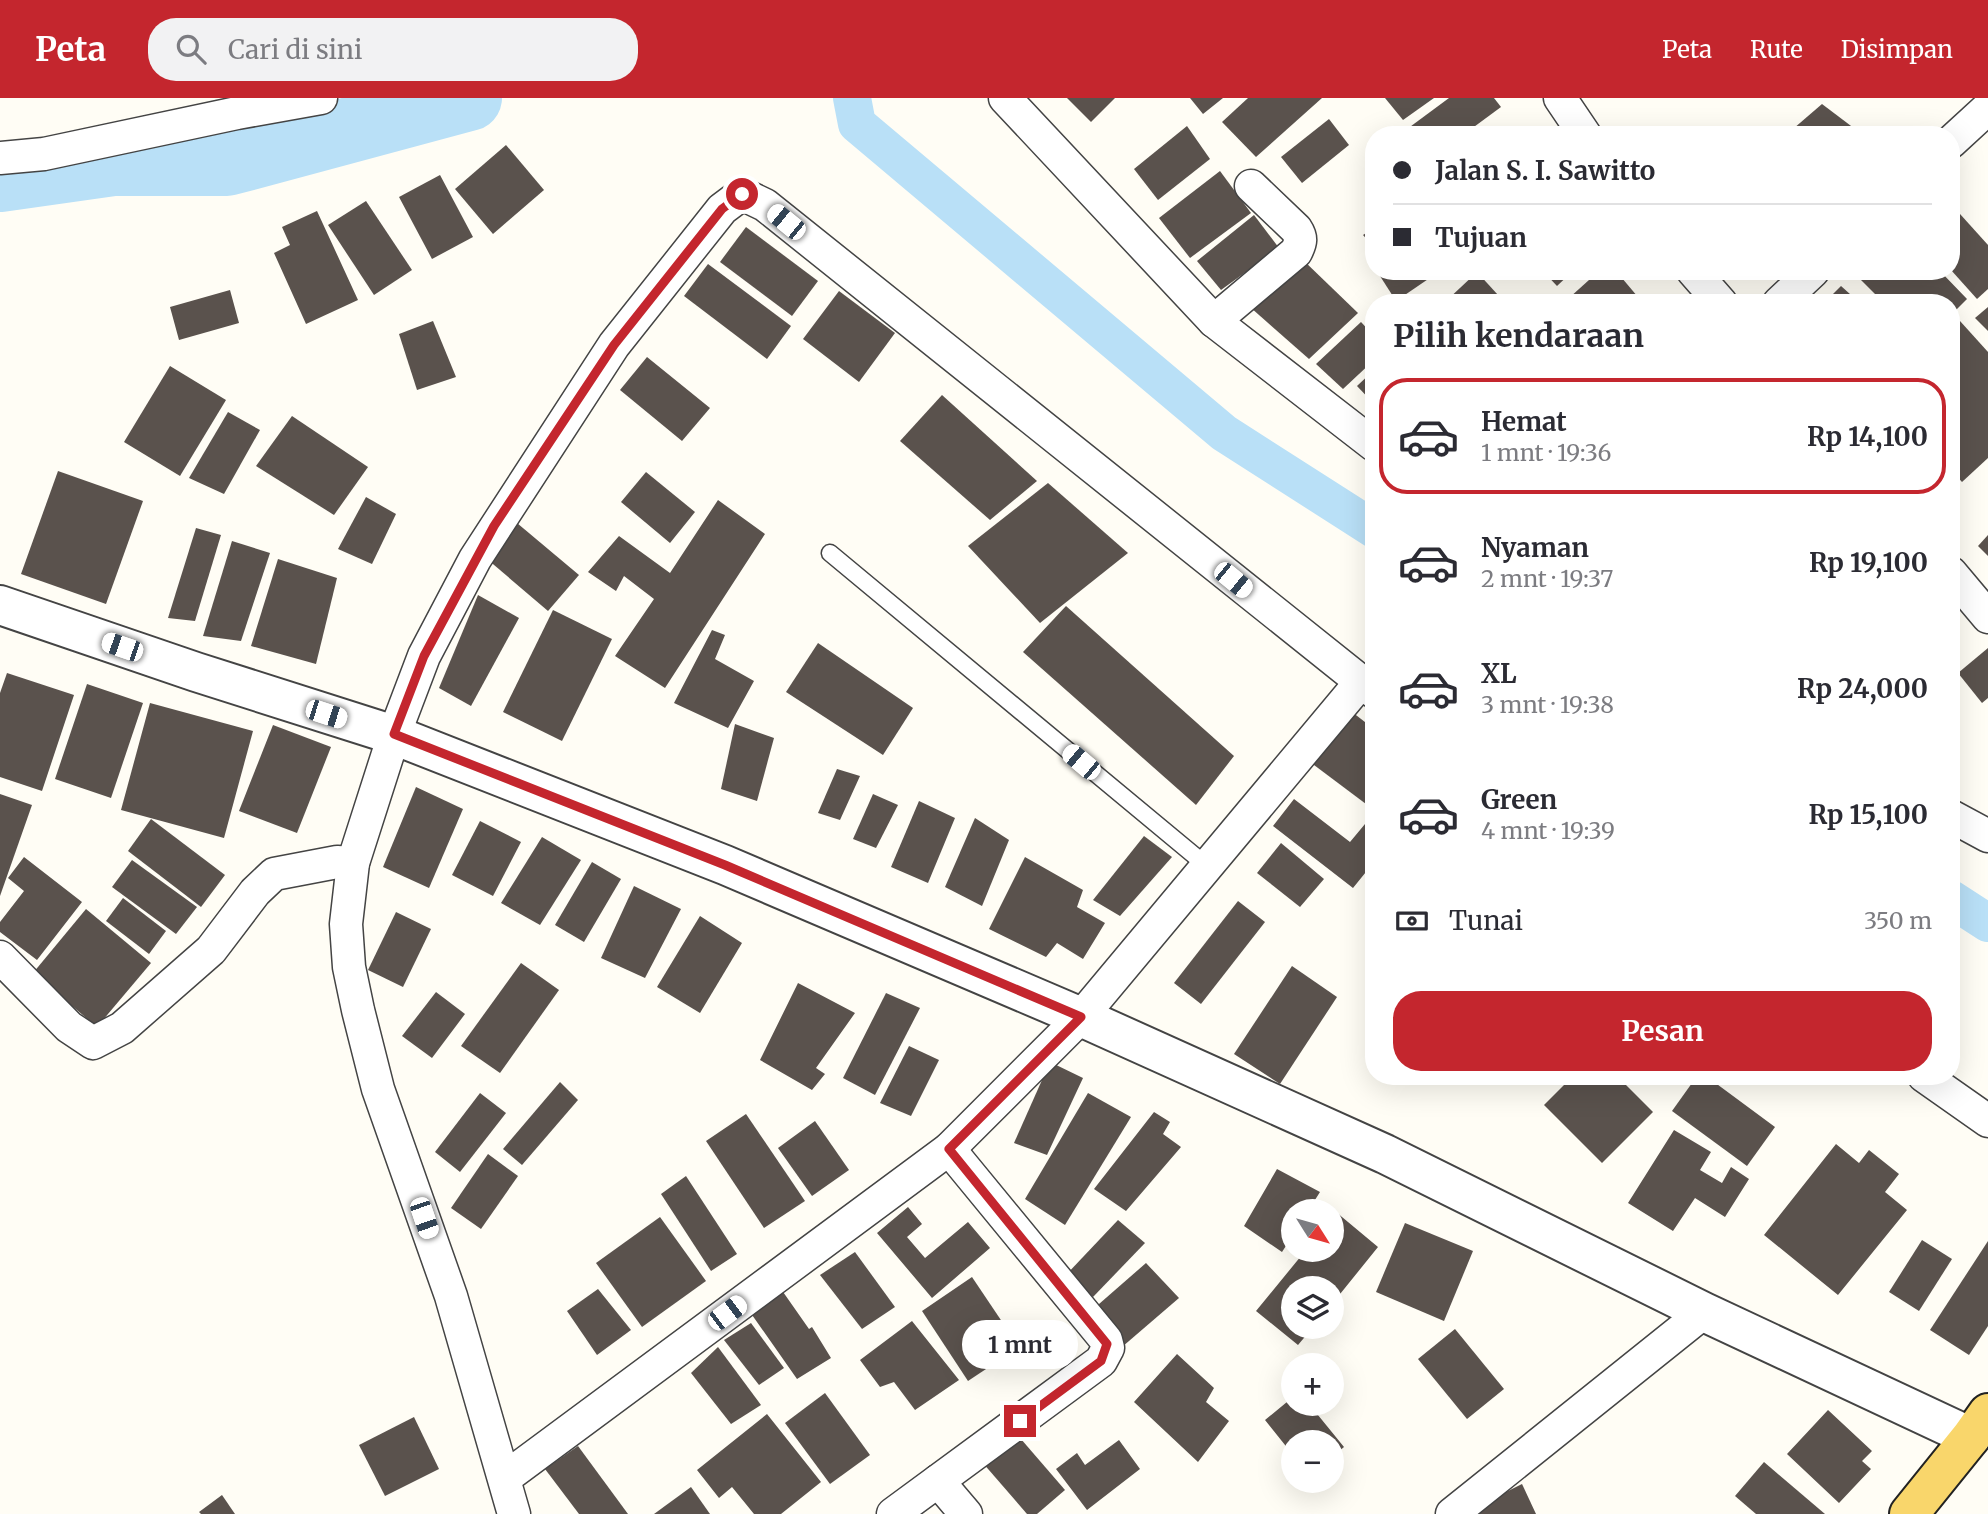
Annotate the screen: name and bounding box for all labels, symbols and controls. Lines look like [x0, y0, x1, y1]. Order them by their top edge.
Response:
search box [148, 18, 638, 81]
text: Peta [35, 29, 106, 70]
icon: search [172, 30, 210, 68]
text: Cari di sini [228, 33, 362, 66]
text: Peta [1662, 34, 1712, 65]
text: Rute [1750, 34, 1803, 65]
text: Disimpan [1841, 34, 1953, 65]
text: Jalan S. I. Sawitto [1435, 154, 1655, 187]
route start [726, 178, 758, 210]
car [764, 201, 809, 243]
text: Tujuan [1435, 221, 1527, 254]
text: Pilih kendaraan [1393, 316, 1644, 356]
icon: car [1397, 405, 1460, 468]
text: Hemat [1481, 405, 1567, 438]
text: Rp 14,100 [1807, 420, 1928, 453]
text: 1 mnt · 19:36 [1481, 438, 1611, 467]
icon: car [1397, 531, 1460, 594]
text: Nyaman [1481, 531, 1589, 564]
text: Rp 19,100 [1809, 546, 1928, 579]
car [1211, 559, 1256, 601]
text: 2 mnt · 19:37 [1481, 564, 1613, 593]
car [99, 630, 146, 664]
icon: car [1397, 657, 1460, 720]
text: XL [1481, 657, 1517, 690]
text: Rp 24,000 [1797, 672, 1928, 705]
text: 3 mnt · 19:38 [1481, 690, 1614, 719]
car [303, 698, 350, 730]
car [1059, 740, 1104, 784]
icon: car [1397, 783, 1460, 846]
text: Green [1481, 783, 1557, 816]
text: Rp 15,100 [1808, 798, 1928, 831]
text: 4 mnt · 19:39 [1481, 816, 1615, 845]
icon: cash [1393, 902, 1431, 940]
text: Tunai [1449, 904, 1523, 937]
text: 350 m [1864, 906, 1932, 935]
button: Pesan [1393, 991, 1932, 1071]
car [408, 1195, 441, 1241]
north arrow [1281, 1199, 1344, 1262]
map controls [1281, 1199, 1344, 1493]
button: layers [1281, 1276, 1344, 1339]
car [704, 1292, 751, 1334]
callout: 1 mnt [962, 1320, 1078, 1368]
text: 1 mnt [988, 1330, 1052, 1359]
button: + [1281, 1353, 1344, 1416]
route end [1004, 1405, 1036, 1437]
button: − [1281, 1430, 1344, 1493]

